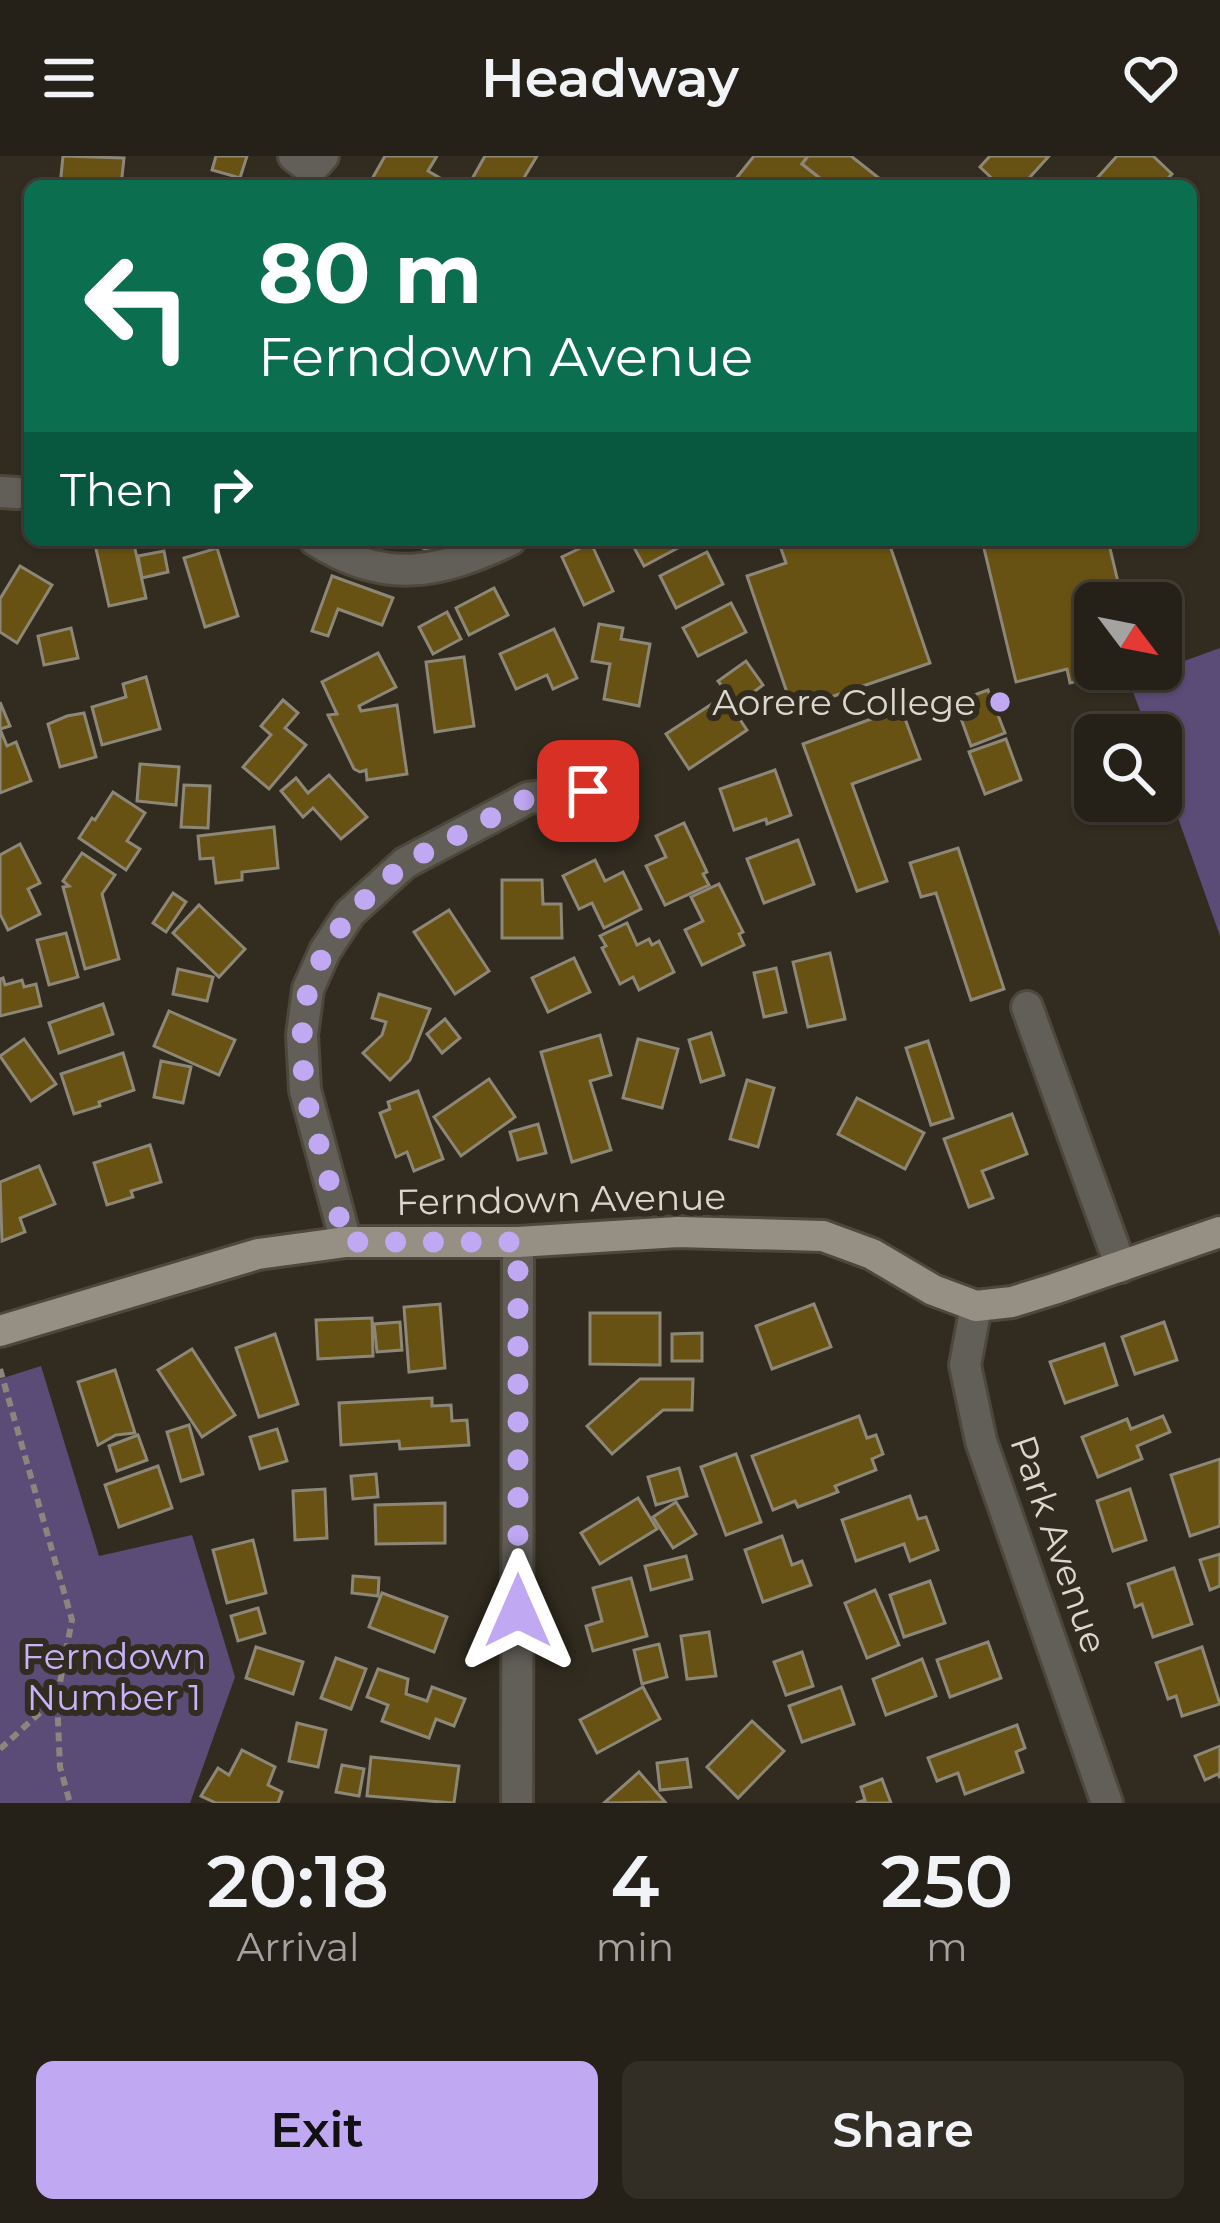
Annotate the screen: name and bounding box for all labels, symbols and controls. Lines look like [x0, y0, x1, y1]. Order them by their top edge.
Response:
icon: menu [36, 45, 102, 111]
text: Headway [481, 45, 739, 111]
icon: heart [1118, 45, 1184, 111]
text: 80 m [258, 222, 482, 324]
icon: left [60, 228, 216, 384]
text: Ferndown Avenue [258, 324, 753, 390]
icon: right [198, 456, 264, 522]
text: Then [60, 462, 174, 517]
north arrow [1074, 582, 1182, 690]
map controls [1074, 582, 1182, 822]
place label: Aorere College [712, 680, 976, 724]
marker: Aorere College [987, 689, 1013, 715]
button: search [1074, 714, 1182, 822]
pin [537, 740, 639, 842]
icon: arrive [555, 758, 621, 824]
street label: Ferndown Avenue [396, 1174, 726, 1224]
street label: Park Avenue [1001, 1429, 1117, 1659]
position arrow [455, 1548, 581, 1674]
park label: Ferndown Number 1 [22, 1634, 206, 1719]
text: 20:18 [207, 1837, 389, 1925]
text: 4 [610, 1837, 659, 1925]
text: 250 [881, 1837, 1013, 1925]
text: Arrival [236, 1923, 359, 1971]
text: min [596, 1923, 674, 1971]
text: m [926, 1923, 968, 1971]
button: Exit [36, 2061, 598, 2199]
button: Share [622, 2061, 1184, 2199]

